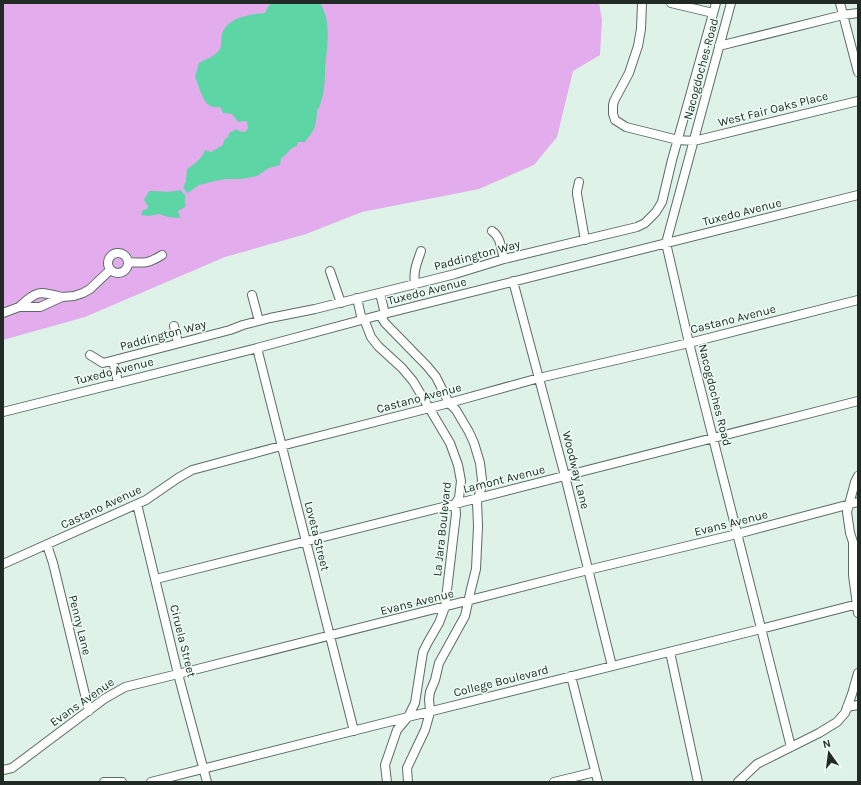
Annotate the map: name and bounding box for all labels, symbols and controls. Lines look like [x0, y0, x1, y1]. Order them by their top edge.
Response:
street label: Nacogdoches Road [681, 17, 721, 121]
street label: West Fair Oaks Place [717, 89, 829, 129]
street label: Tuxedo Avenue [701, 195, 783, 229]
street label: Paddington Way [432, 237, 522, 273]
street label: Tuxedo Avenue [386, 274, 468, 308]
street label: Castano Avenue [689, 302, 777, 336]
street label: Paddington Way [118, 317, 208, 353]
street label: Nacogdoches Road [696, 343, 734, 447]
street label: Tuxedo Avenue [73, 354, 155, 388]
street label: Castano Avenue [375, 380, 463, 416]
street label: Woodway Lane [560, 430, 592, 510]
street label: Lamont Avenue [462, 462, 546, 496]
street label: La Jara Boulevard [430, 481, 454, 577]
street label: Castano Avenue [58, 482, 144, 532]
street label: Loveta Street [302, 500, 333, 573]
street label: Evans Avenue [693, 507, 769, 539]
street label: Evans Avenue [379, 586, 455, 618]
street label: Penny Lane [66, 594, 94, 656]
street label: Ciruela Street [167, 603, 199, 679]
street label: College Boulevard [452, 662, 550, 700]
street label: Evans Avenue [47, 675, 117, 729]
north arrow [809, 733, 849, 773]
text: N [821, 737, 832, 751]

